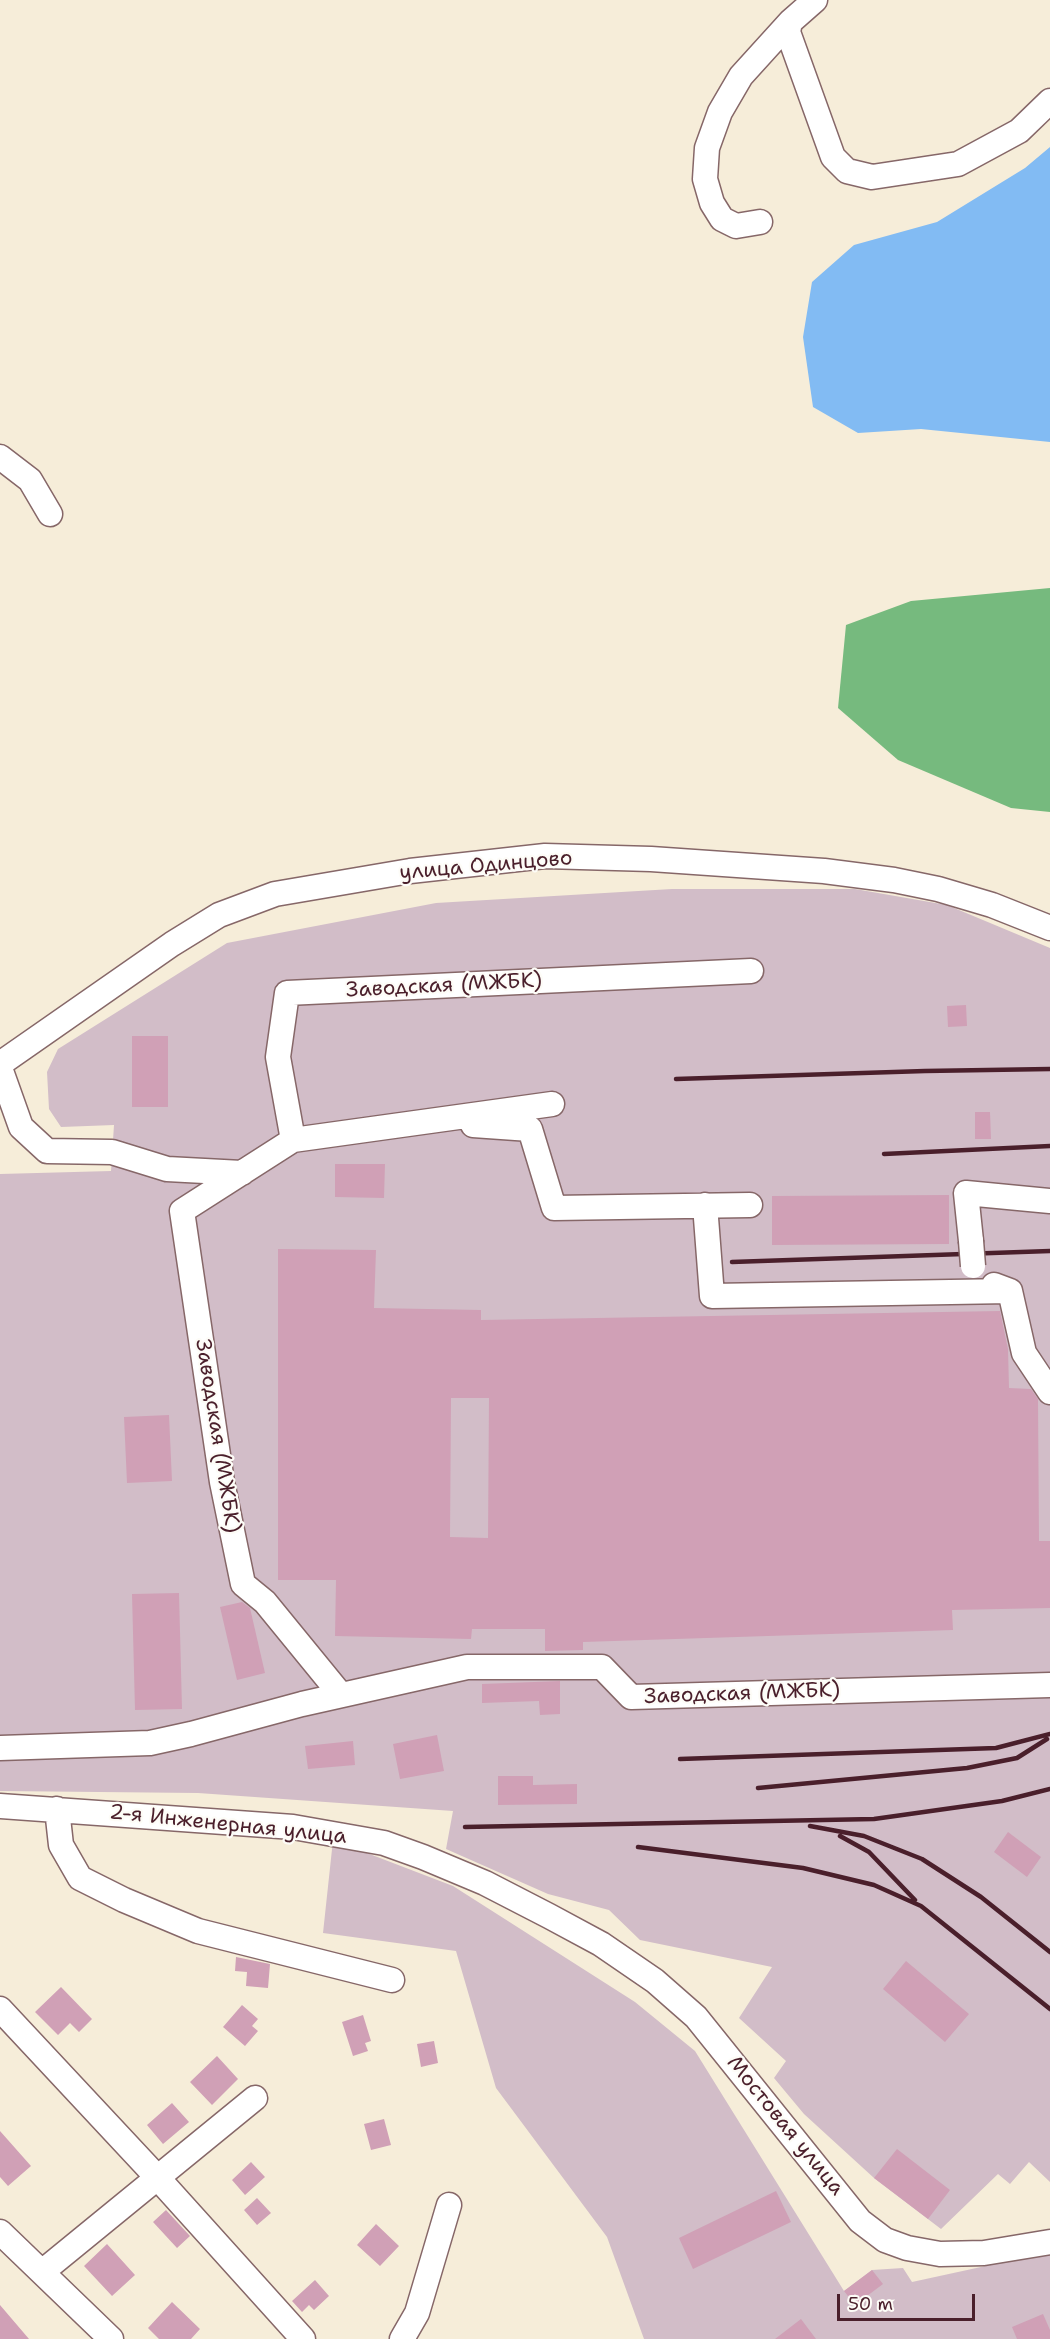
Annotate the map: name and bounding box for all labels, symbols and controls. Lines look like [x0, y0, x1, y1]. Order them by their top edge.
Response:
street label: улица Одинцово [399, 846, 573, 886]
street label: Заводская (МЖБК) [345, 968, 543, 1004]
street label: Заводская (МЖБК) [189, 1337, 245, 1535]
street label: Заводская (МЖБК) [644, 1678, 840, 1710]
street label: 2-я Инженерная улица [108, 1800, 348, 1850]
street label: Мостовая улица [721, 2051, 849, 2201]
scale bar [840, 2282, 978, 2320]
text: 50 m [848, 2292, 893, 2316]

